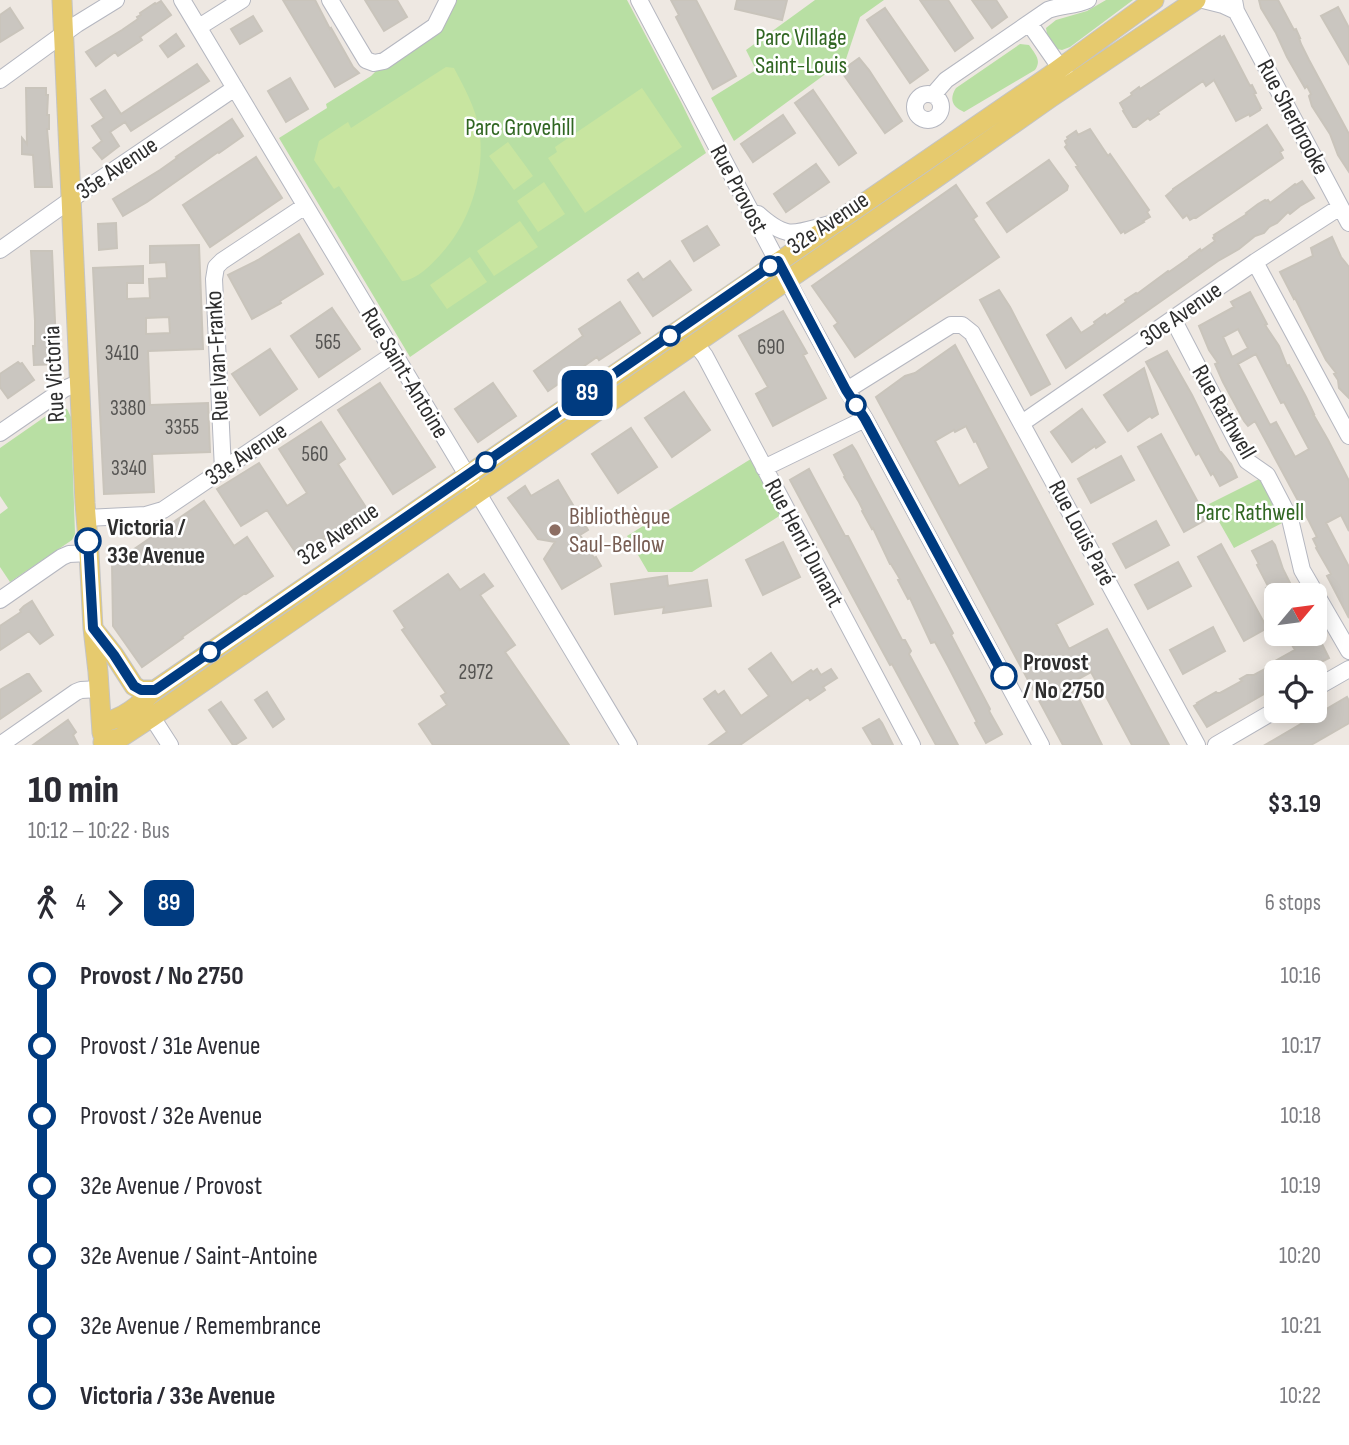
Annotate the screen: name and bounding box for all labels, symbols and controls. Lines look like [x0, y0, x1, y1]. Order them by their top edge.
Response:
park label: Parc Village Saint-Louis [755, 23, 847, 80]
street label: Rue Sherbrooke [1251, 54, 1335, 180]
park label: Parc Grovehill [465, 113, 575, 142]
street label: 35e Avenue [71, 130, 163, 206]
street label: Rue Provost [704, 140, 774, 238]
street label: 32e Avenue [782, 185, 874, 261]
unlabelled marker [760, 256, 780, 276]
street label: 30e Avenue [1135, 275, 1227, 353]
street label: Rue Ivan-Franko [199, 290, 235, 422]
street label: Rue Saint-Antoine [355, 302, 455, 444]
street label: Rue Victoria [37, 325, 71, 423]
unlabelled marker [660, 326, 680, 346]
house number: 565 [315, 330, 341, 355]
house number: 690 [757, 335, 785, 360]
house number: 3410 [105, 341, 139, 366]
street label: Rue Rathwell [1185, 360, 1263, 464]
line badge: 89 [556, 370, 618, 416]
text: 89 [576, 378, 598, 407]
unlabelled marker [846, 395, 866, 415]
house number: 3380 [110, 396, 146, 421]
house number: 3355 [165, 415, 199, 440]
street label: 33e Avenue [200, 416, 292, 492]
house number: 560 [302, 442, 329, 467]
unlabelled marker [476, 452, 496, 472]
house number: 3340 [111, 456, 147, 481]
street label: Rue Henri Dunant [758, 474, 850, 612]
street label: Rue Louis Paré [1042, 475, 1122, 591]
street label: 32e Avenue [292, 496, 384, 572]
park label: Parc Rathwell [1196, 498, 1304, 527]
place label: Bibliothèque Saul-Bellow [569, 502, 670, 559]
place label: Victoria / 33e Avenue [107, 513, 205, 570]
marker: Bibliothèque Saul-Bellow [547, 522, 563, 538]
marker: Victoria / 33e Avenue [75, 528, 101, 554]
north arrow [1264, 583, 1326, 646]
map controls [1264, 583, 1327, 723]
unlabelled marker [200, 642, 220, 662]
place label: Provost / No 2750 [1023, 648, 1105, 705]
house number: 2972 [459, 660, 494, 685]
button: locate [1264, 660, 1327, 723]
marker: Provost / No 2750 [991, 663, 1017, 689]
text: 10 min [28, 768, 119, 813]
text: $3.19 [1267, 789, 1321, 820]
text: 10:12 – 10:22 · Bus [28, 817, 170, 845]
icon: walk [28, 884, 66, 922]
icon: forward [96, 884, 134, 922]
text: 89 [158, 888, 180, 917]
text: 4 [76, 889, 86, 917]
text: 6 stops [1265, 889, 1321, 917]
text: Provost / No 2750 [80, 961, 244, 992]
text: 10:16 [1280, 962, 1321, 990]
text: Provost / 31e Avenue [80, 1031, 261, 1062]
text: 10:17 [1281, 1032, 1321, 1060]
text: Provost / 32e Avenue [80, 1101, 262, 1132]
text: 10:18 [1280, 1102, 1321, 1130]
text: 32e Avenue / Provost [80, 1171, 262, 1202]
text: 10:19 [1280, 1172, 1321, 1200]
text: 32e Avenue / Saint-Antoine [80, 1241, 318, 1272]
text: 10:20 [1279, 1242, 1321, 1270]
text: 32e Avenue / Remembrance [80, 1311, 321, 1342]
text: 10:21 [1281, 1312, 1321, 1340]
text: Victoria / 33e Avenue [80, 1381, 275, 1412]
text: 10:22 [1280, 1382, 1321, 1410]

